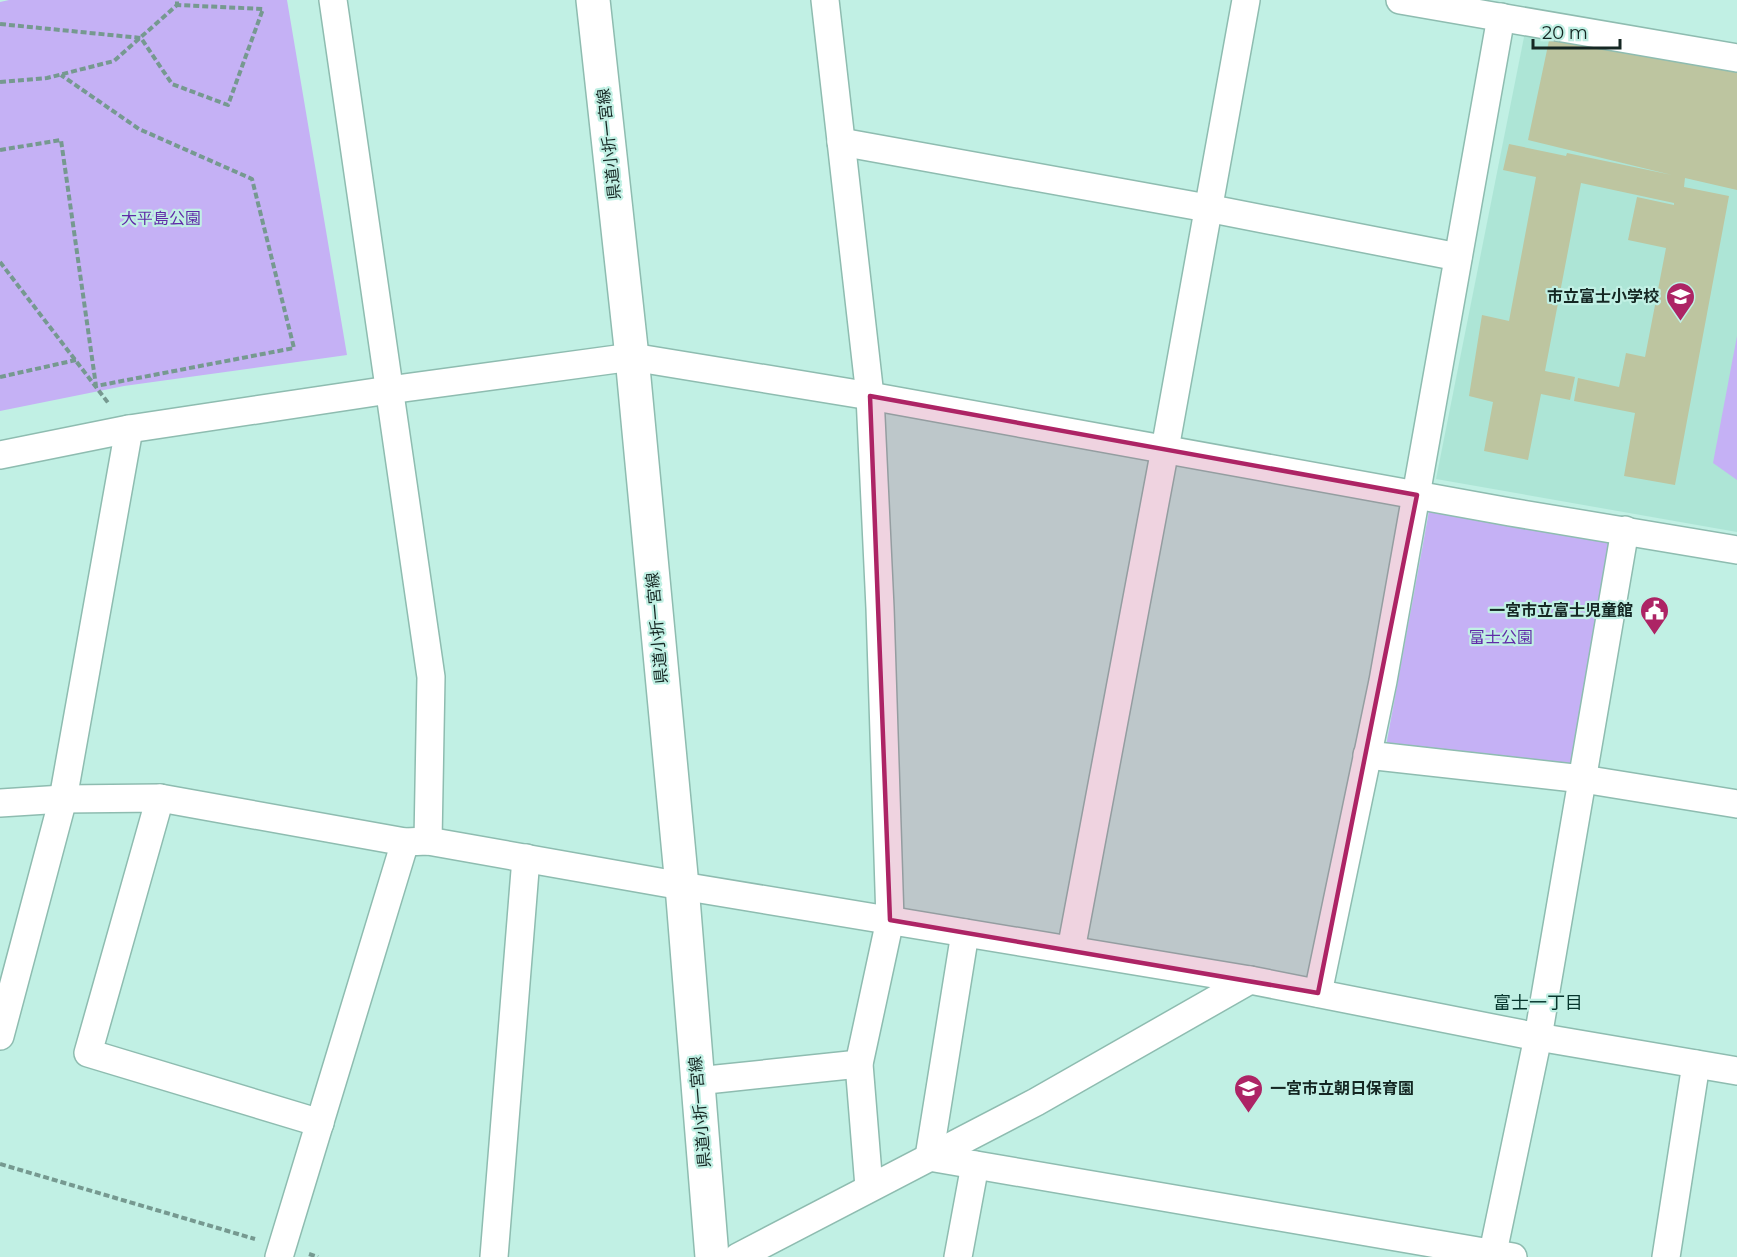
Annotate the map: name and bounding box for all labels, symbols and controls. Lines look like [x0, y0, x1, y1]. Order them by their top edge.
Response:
scale bar [1533, 12, 1620, 50]
text: 20 m [1542, 22, 1588, 44]
street label: 県道小折一宮線 [594, 87, 624, 201]
park label: 大平島公園 [121, 209, 201, 228]
school or university icon: 市立富士小学校 [1664, 280, 1696, 322]
place label: 市立富士小学校 [1547, 287, 1659, 306]
street label: 県道小折一宮線 [643, 571, 671, 685]
public building icon: 一宮市立富士児童館 [1638, 594, 1670, 636]
place label: 一宮市立富士児童館 [1489, 601, 1633, 620]
park label: 富士公園 [1469, 628, 1533, 647]
district label: 富士一丁目 [1493, 992, 1583, 1014]
street label: 県道小折一宮線 [686, 1055, 714, 1169]
school or university icon: 一宮市立朝日保育園 [1233, 1072, 1265, 1114]
place label: 一宮市立朝日保育園 [1270, 1079, 1414, 1098]

